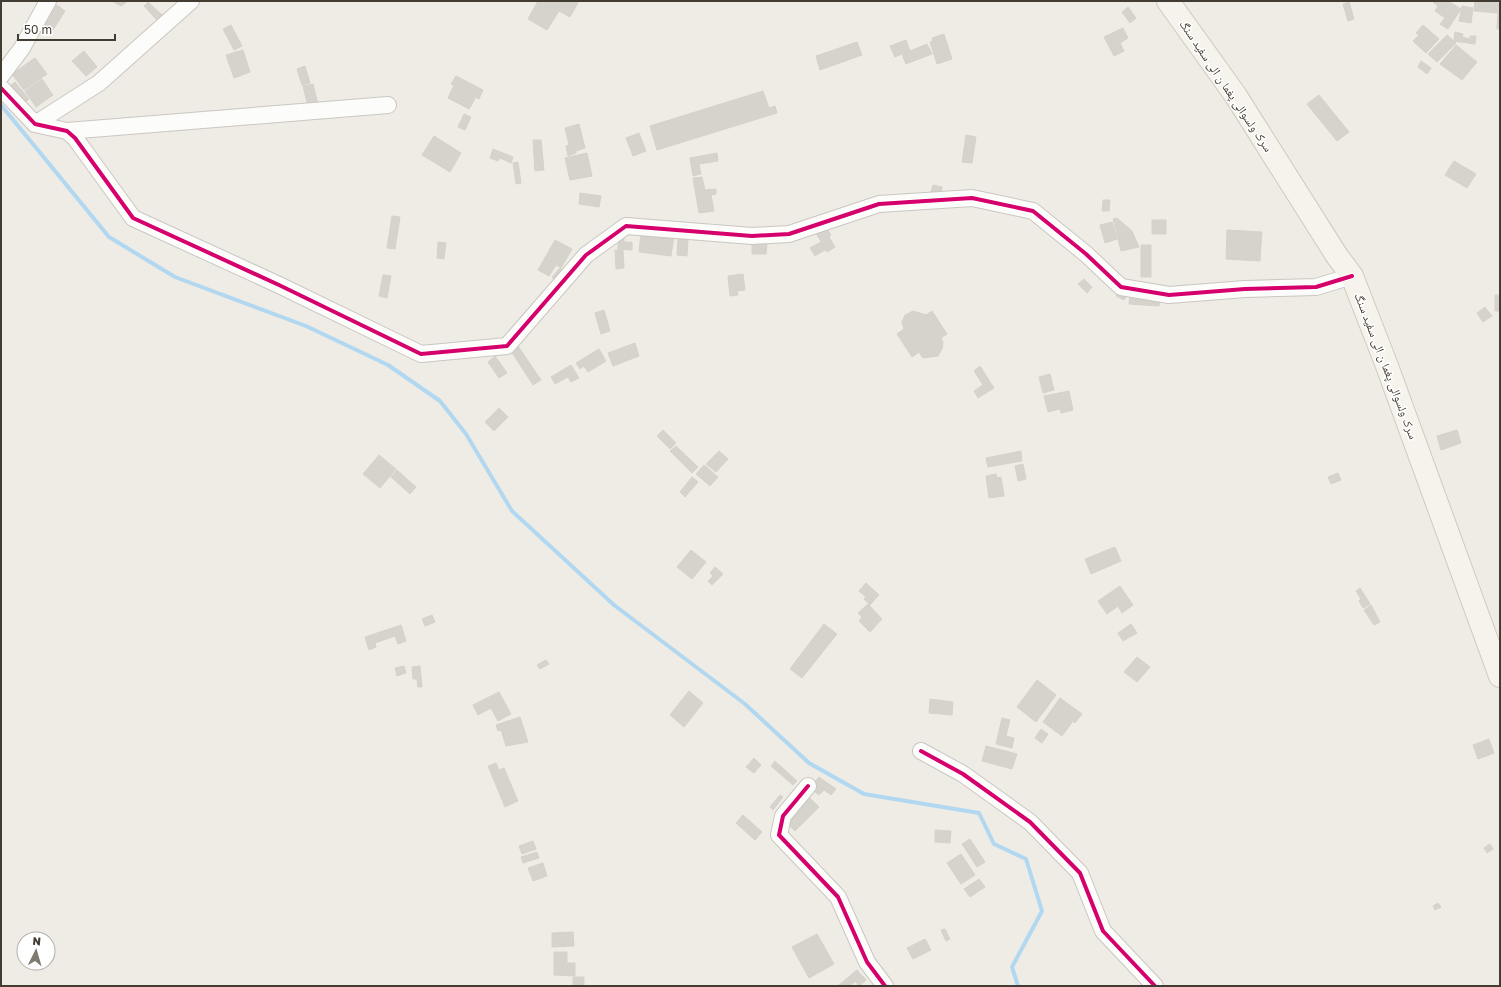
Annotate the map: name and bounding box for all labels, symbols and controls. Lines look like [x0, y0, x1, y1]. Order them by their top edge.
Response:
scale bar [18, 16, 115, 42]
street label: سرک ولسوالی پغما ن الی سفید سنگ [1176, 17, 1276, 155]
text: 50 m [24, 22, 52, 37]
street label: سرک ولسوالی پغما ن الی سفید سنگ [1351, 290, 1421, 441]
north arrow [16, 931, 56, 971]
text: N [32, 934, 42, 947]

